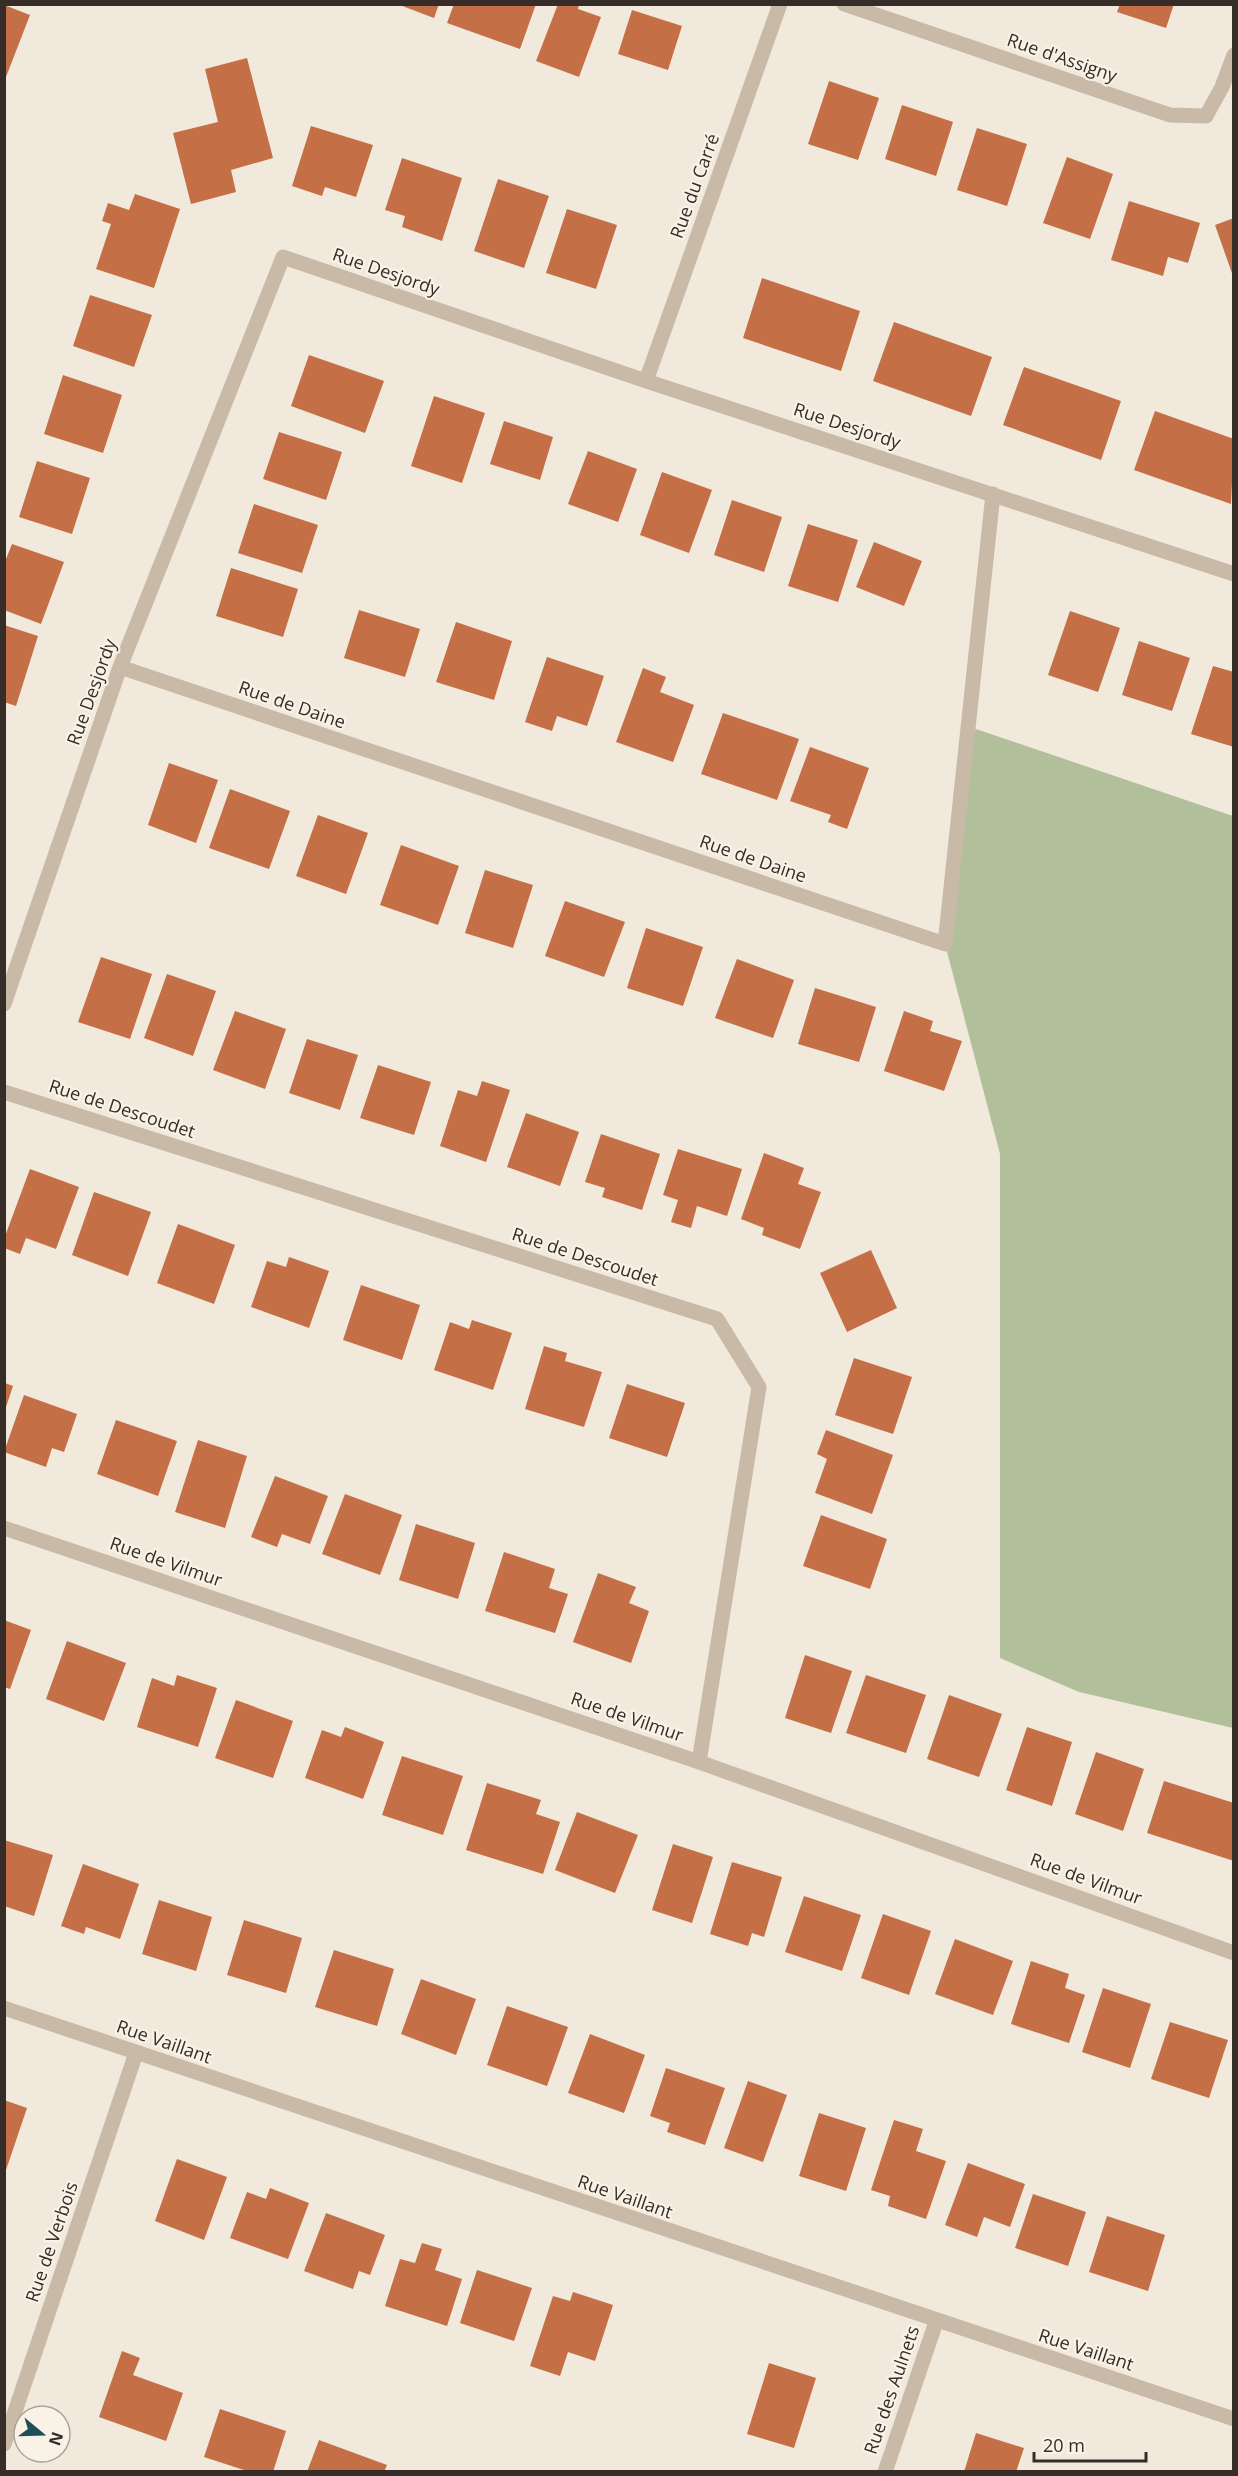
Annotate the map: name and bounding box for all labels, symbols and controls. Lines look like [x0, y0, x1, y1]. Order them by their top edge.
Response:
street label: Rue d'Assigny [1004, 27, 1121, 87]
street label: Rue du Carré [664, 130, 724, 241]
street label: Rue Desjordy [330, 242, 444, 301]
street label: Rue Desjordy [791, 396, 905, 454]
street label: Rue Desjordy [61, 634, 122, 748]
street label: Rue de Daine [236, 675, 349, 734]
street label: Rue de Daine [697, 829, 810, 888]
street label: Rue de Descoudet [46, 1073, 199, 1143]
street label: Rue de Descoudet [509, 1221, 662, 1291]
street label: Rue de Vilmur [107, 1531, 226, 1592]
street label: Rue de Vilmur [568, 1686, 687, 1747]
street label: Rue de Vilmur [1027, 1847, 1146, 1910]
street label: Rue Vaillant [114, 2014, 215, 2068]
street label: Rue Vaillant [575, 2169, 676, 2223]
street label: Rue de Verbois [19, 2178, 83, 2305]
street label: Rue des Aulnets [858, 2322, 924, 2457]
street label: Rue Vaillant [1036, 2322, 1137, 2376]
north arrow [12, 2404, 72, 2464]
scale bar [1034, 2425, 1146, 2463]
text: N [44, 2429, 69, 2449]
text: 20 m [1043, 2433, 1085, 2457]

